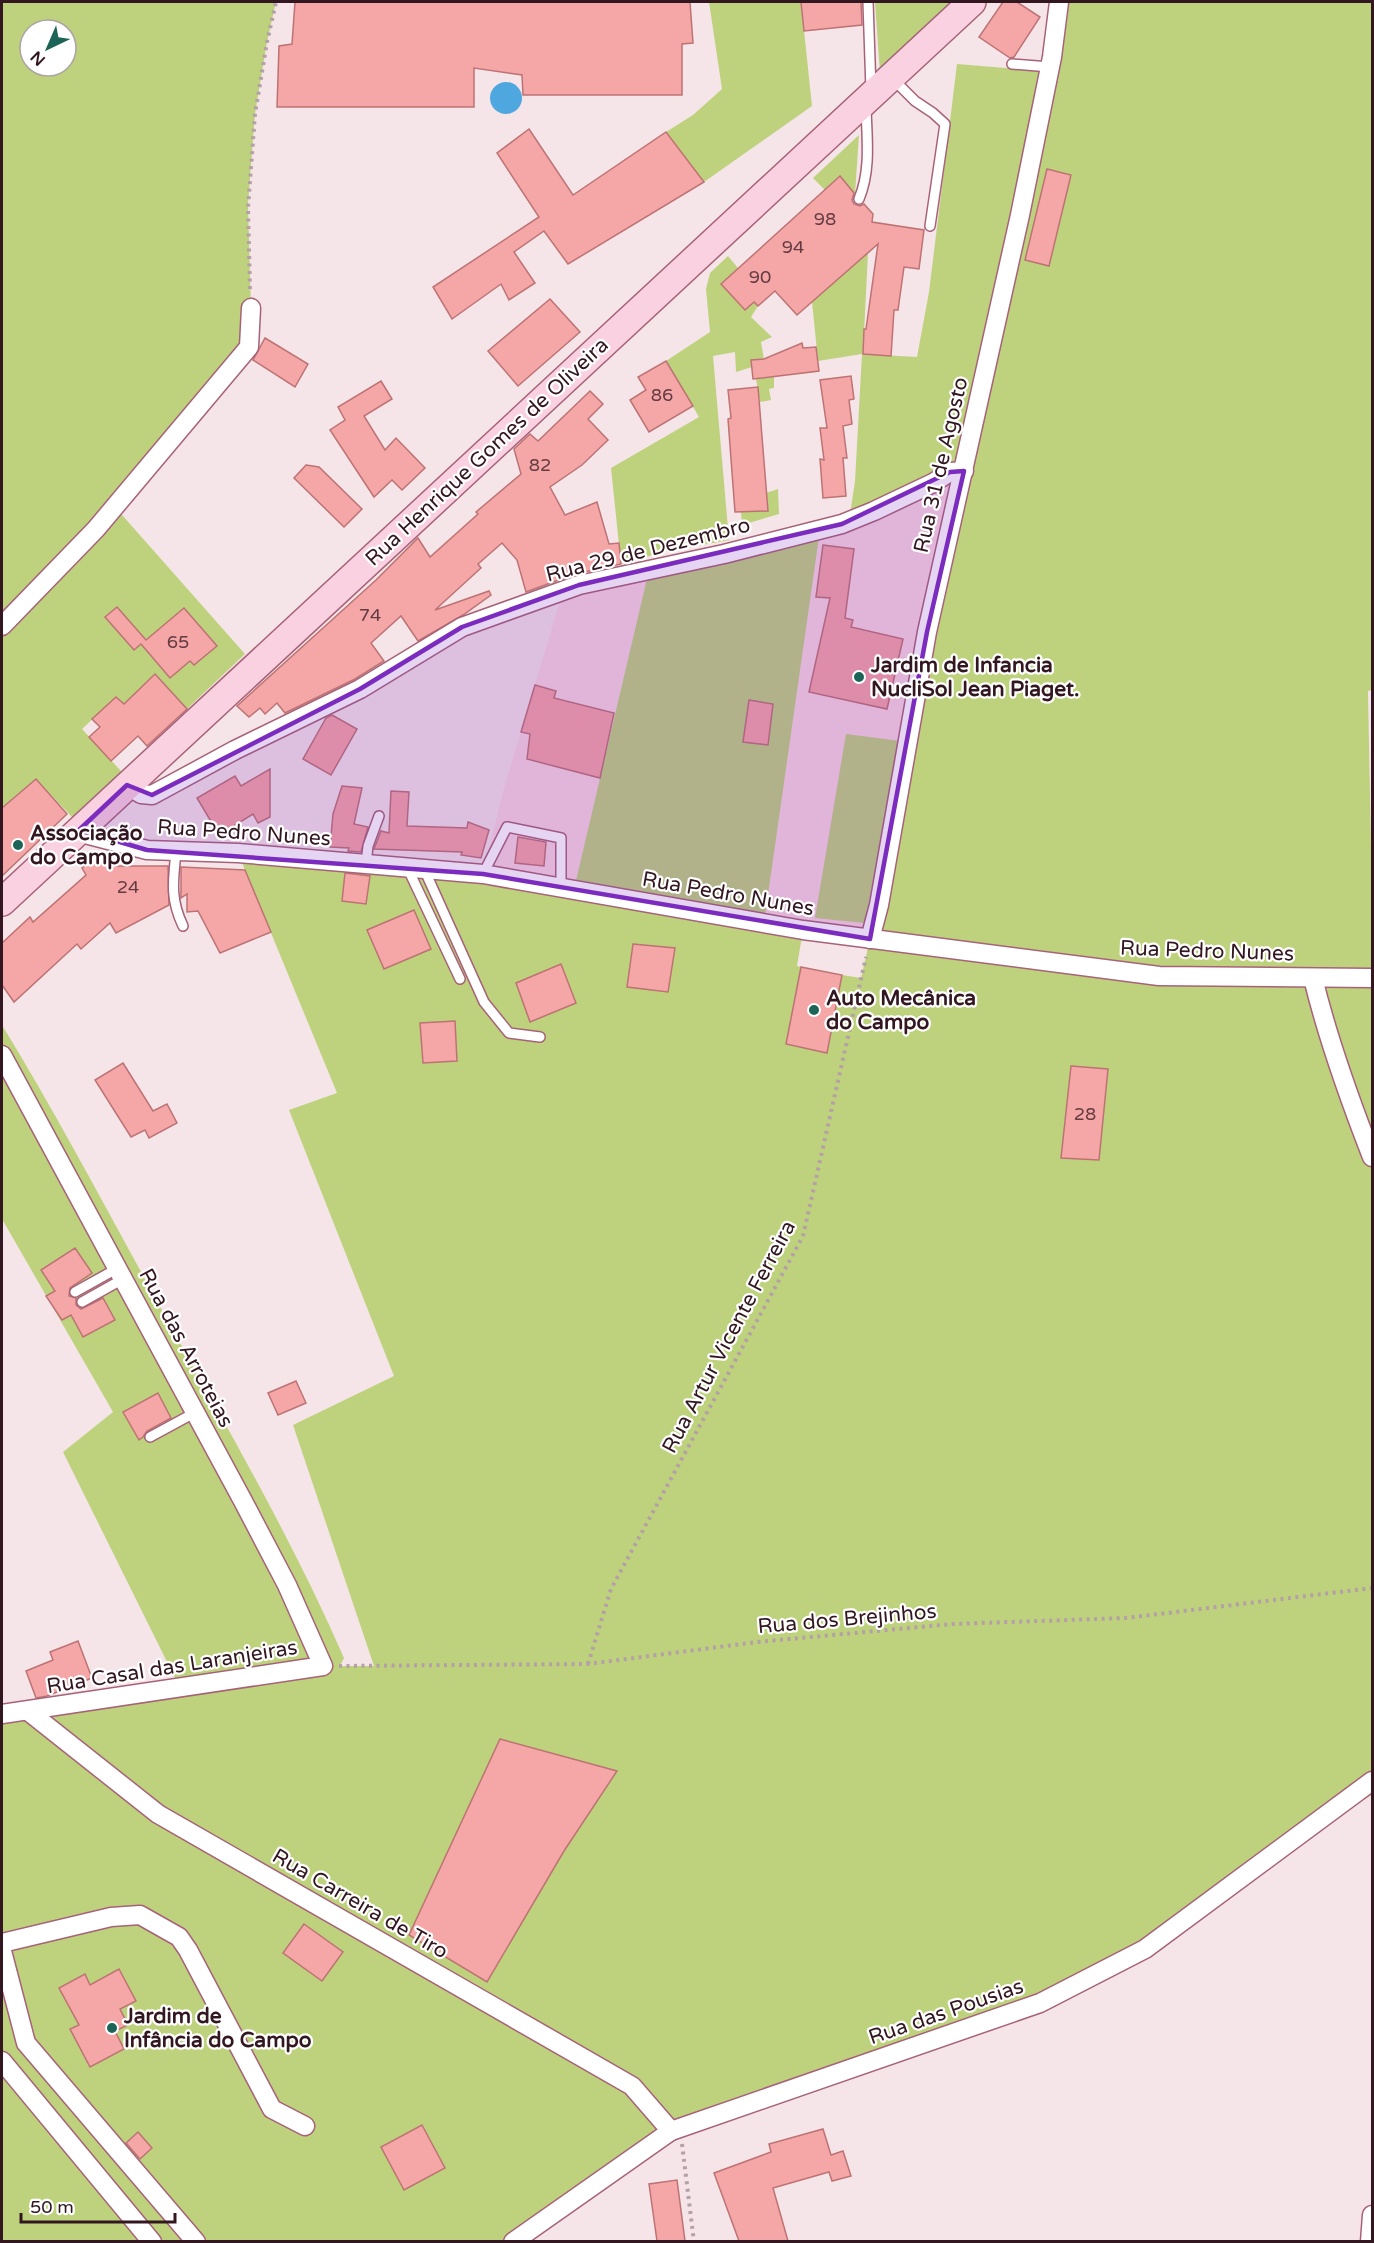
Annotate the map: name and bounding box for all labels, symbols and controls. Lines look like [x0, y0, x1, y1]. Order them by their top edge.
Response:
north arrow [18, 18, 78, 78]
text: N [27, 46, 50, 70]
house number: 98 [814, 208, 836, 230]
house number: 94 [782, 236, 804, 258]
house number: 90 [749, 266, 771, 288]
street label: Rua Henrique Gomes de Oliveira [360, 333, 614, 571]
street label: Rua 31 de Agosto [909, 375, 973, 555]
house number: 86 [651, 384, 673, 406]
house number: 82 [529, 454, 551, 476]
street label: Rua 29 de Dezembro [543, 512, 753, 588]
house number: 74 [359, 604, 381, 626]
house number: 65 [167, 631, 189, 653]
place label: Jardim de Infancia NucliSol Jean Piaget. [870, 653, 1080, 702]
marker: Jardim de Infancia NucliSol Jean Piaget. [852, 670, 866, 684]
street label: Rua Pedro Nunes [156, 814, 332, 852]
place label: Associação do Campo [30, 821, 143, 870]
marker: Associação do Campo [11, 838, 25, 852]
street label: Rua Pedro Nunes [640, 867, 816, 921]
house number: 24 [117, 876, 139, 898]
street label: Rua Pedro Nunes [1120, 935, 1294, 967]
place label: Auto Mecânica do Campo [826, 986, 976, 1035]
marker: Auto Mecânica do Campo [807, 1003, 821, 1017]
house number: 28 [1074, 1103, 1096, 1125]
street label: Rua Artur Vicente Ferreira [657, 1216, 801, 1458]
street label: Rua das Arroteias [134, 1264, 238, 1432]
street label: Rua dos Brejinhos [756, 1599, 938, 1639]
street label: Rua Casal das Laranjeiras [45, 1635, 299, 1699]
street label: Rua Carreira de Tiro [268, 1844, 452, 1964]
street label: Rua das Pousias [865, 1974, 1027, 2050]
place label: Jardim de Infância do Campo [123, 2004, 312, 2053]
marker: Jardim de Infância do Campo [105, 2021, 119, 2035]
scale bar [21, 2186, 176, 2224]
text: 50 m [30, 2196, 74, 2218]

